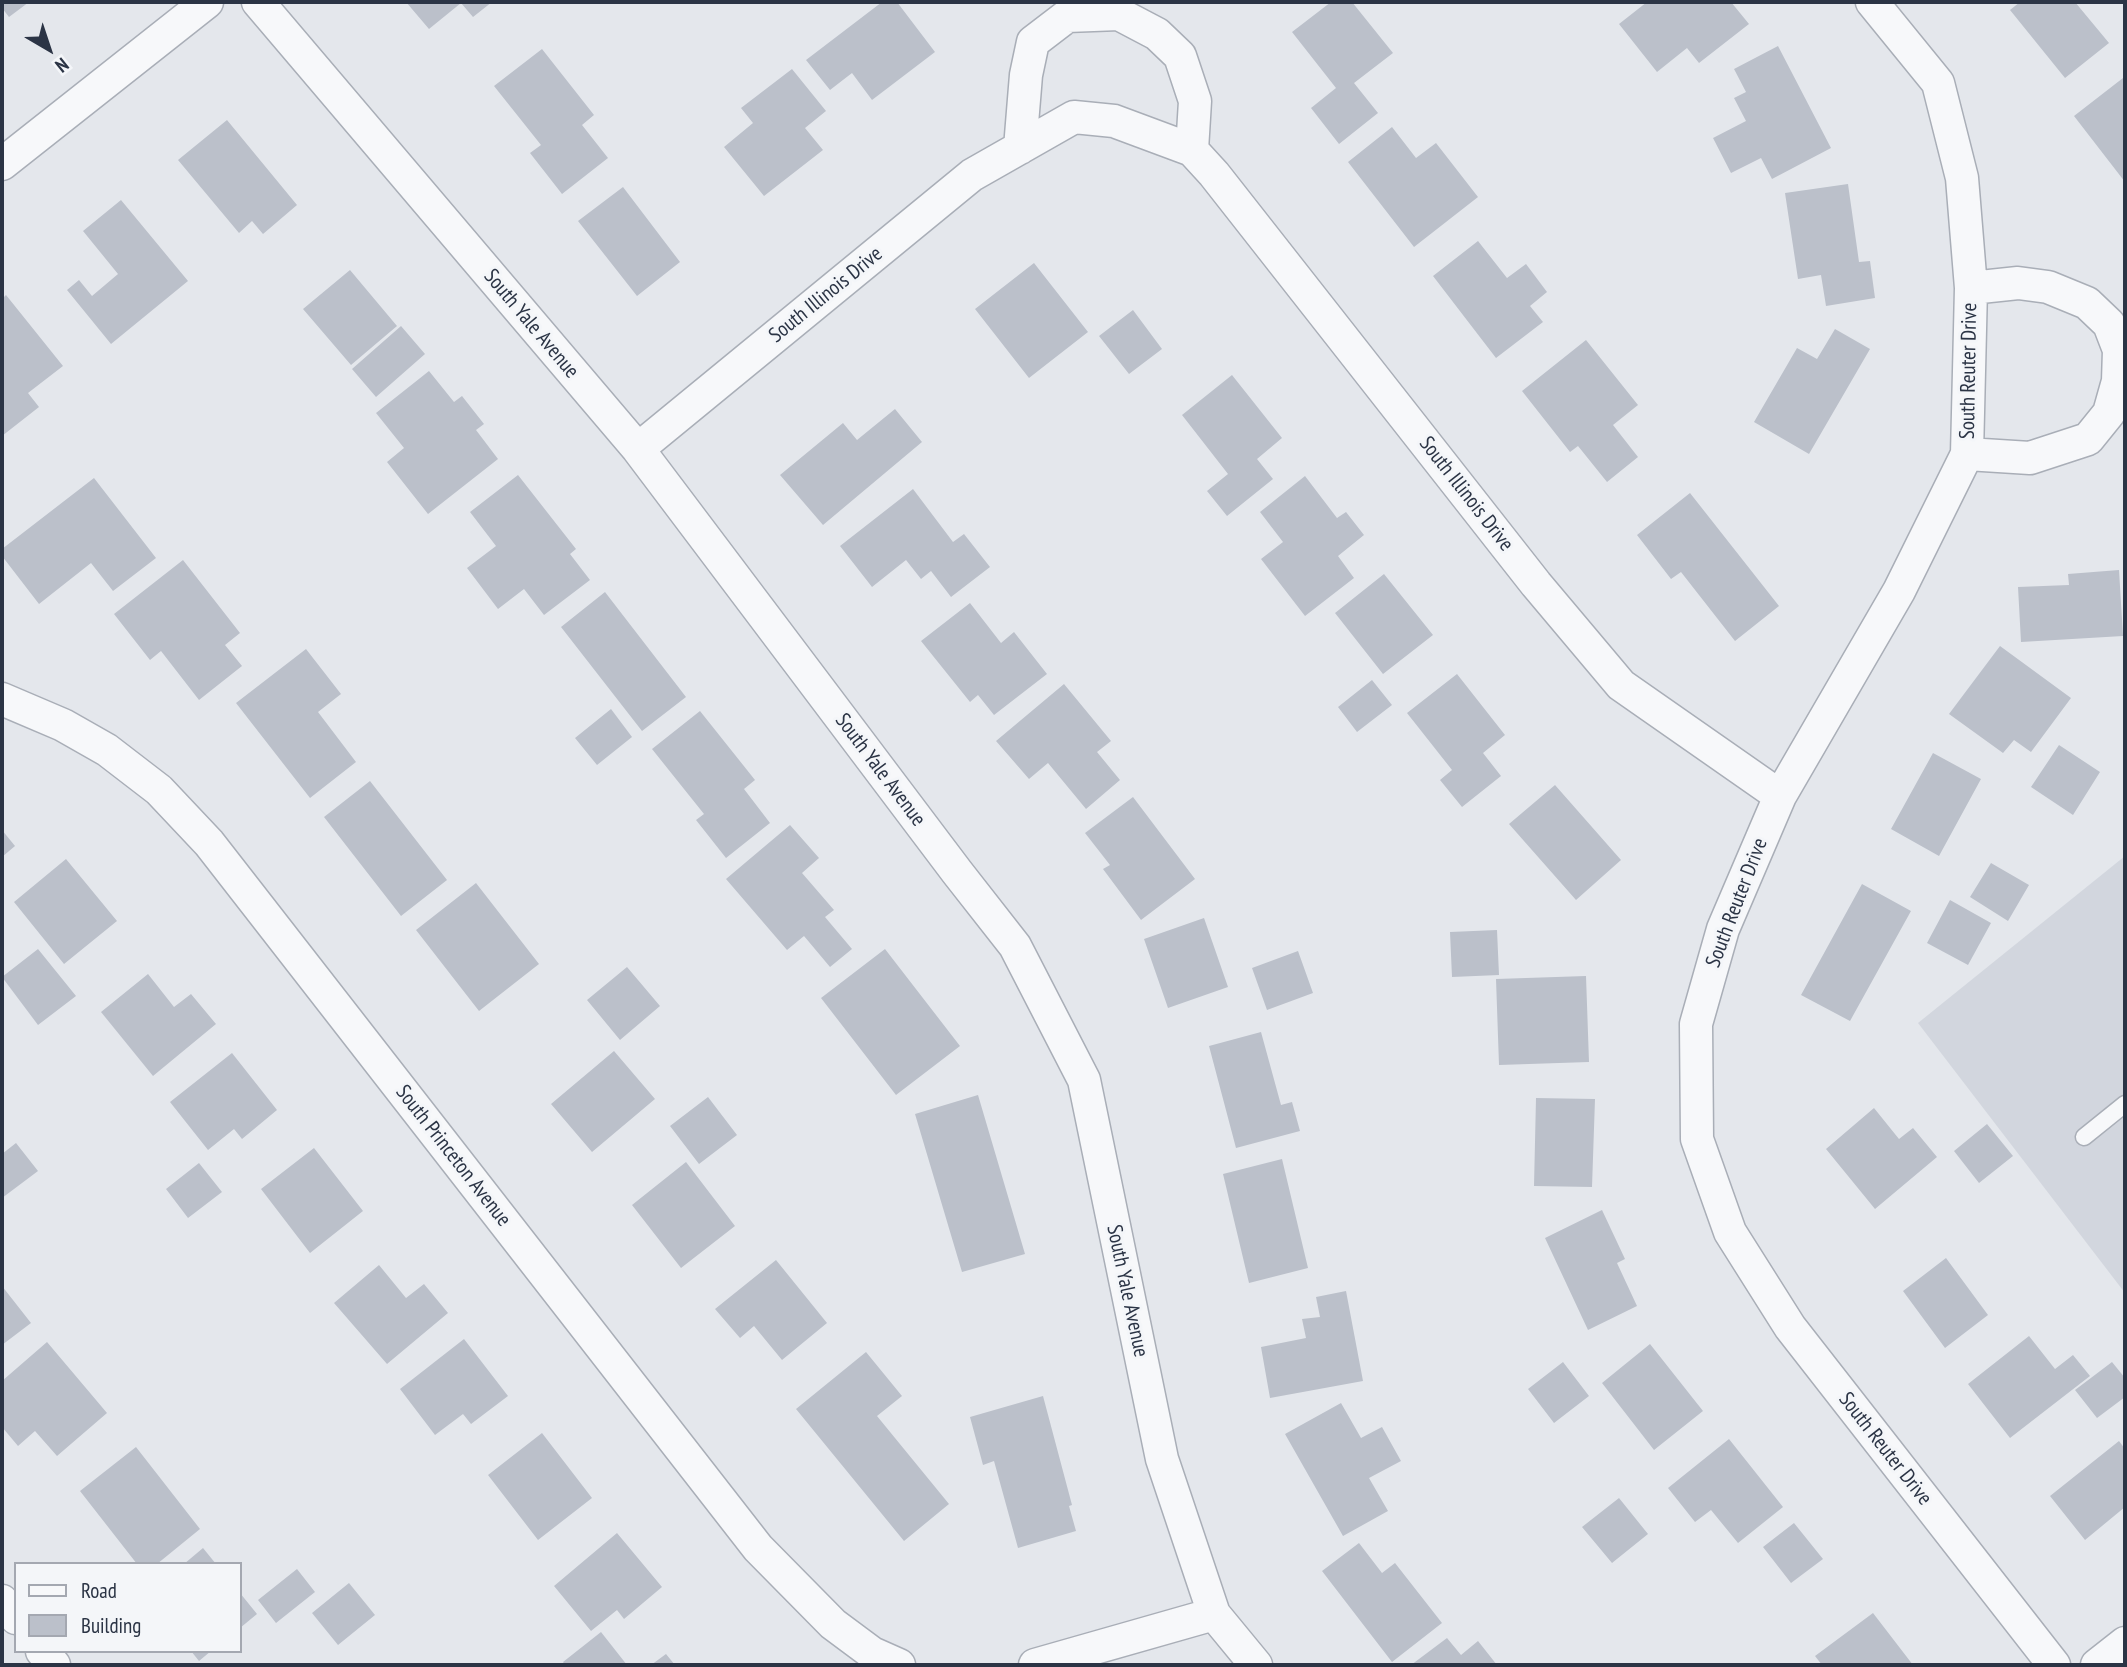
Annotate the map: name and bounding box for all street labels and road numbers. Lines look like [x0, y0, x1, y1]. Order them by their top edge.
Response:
street label: South Illinois Drive [764, 242, 888, 348]
street label: South Yale Avenue [478, 264, 584, 384]
street label: South Reuter Drive [1955, 303, 1983, 439]
street label: South Illinois Drive [1413, 432, 1519, 556]
street label: South Yale Avenue [829, 709, 931, 831]
street label: South Reuter Drive [1701, 835, 1773, 971]
street label: South Princeton Avenue [390, 1080, 516, 1232]
street label: South Yale Avenue [1101, 1223, 1153, 1359]
street label: South Reuter Drive [1833, 1388, 1937, 1510]

